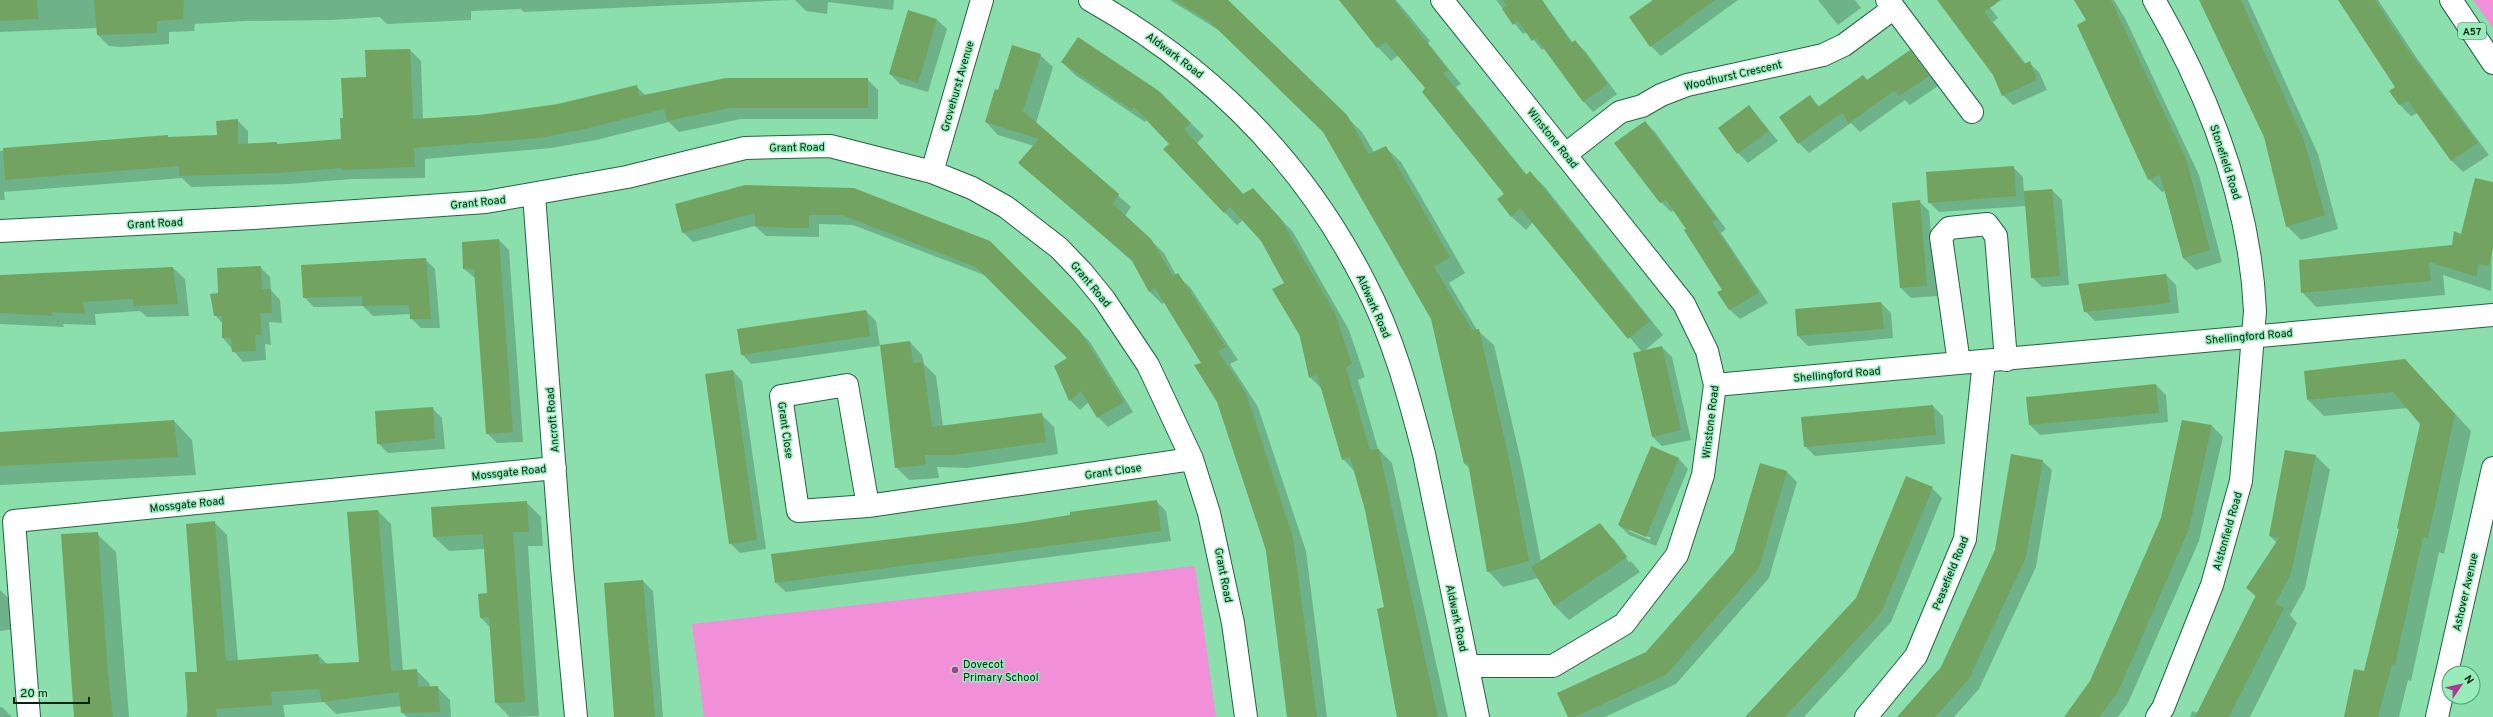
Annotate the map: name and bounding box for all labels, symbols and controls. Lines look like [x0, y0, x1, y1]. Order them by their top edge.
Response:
road number: A57 [2458, 23, 2486, 39]
street label: Aldwark Road [1143, 30, 1206, 82]
street label: Grovehurst Avenue [938, 39, 978, 133]
street label: Woodhurst Crescent [1683, 58, 1784, 94]
street label: Winstone Road [1524, 106, 1581, 172]
street label: Stonefield Road [2206, 123, 2244, 202]
street label: Grant Road [769, 141, 825, 155]
street label: Grant Road [450, 193, 507, 213]
street label: Grant Road [127, 216, 183, 232]
street label: Grant Road [1067, 259, 1114, 311]
street label: Aldwark Road [1353, 272, 1393, 340]
street label: Shellingford Road [2205, 326, 2293, 348]
street label: Shellingford Road [1793, 364, 1881, 386]
street label: Winstone Road [1700, 385, 1722, 460]
street label: Ancroft Road [543, 387, 563, 453]
street label: Grant Close [774, 401, 796, 460]
street label: Grant Close [1084, 461, 1143, 483]
street label: Mossgate Road [471, 462, 547, 484]
street label: Alstonfield Road [2210, 490, 2246, 572]
street label: Mossgate Road [149, 494, 225, 516]
street label: Peasefield Road [1930, 534, 1972, 613]
street label: Grant Road [1211, 546, 1235, 604]
street label: Ashover Avenue [2450, 552, 2482, 633]
street label: Aldwark Road [1442, 583, 1470, 653]
place label: Dovecot Primary School [963, 658, 1039, 685]
marker: Dovecot Primary School [950, 665, 960, 675]
north arrow [2441, 665, 2481, 705]
text: N [2460, 673, 2476, 687]
scale bar [14, 679, 89, 705]
text: 20 m [20, 686, 48, 702]

